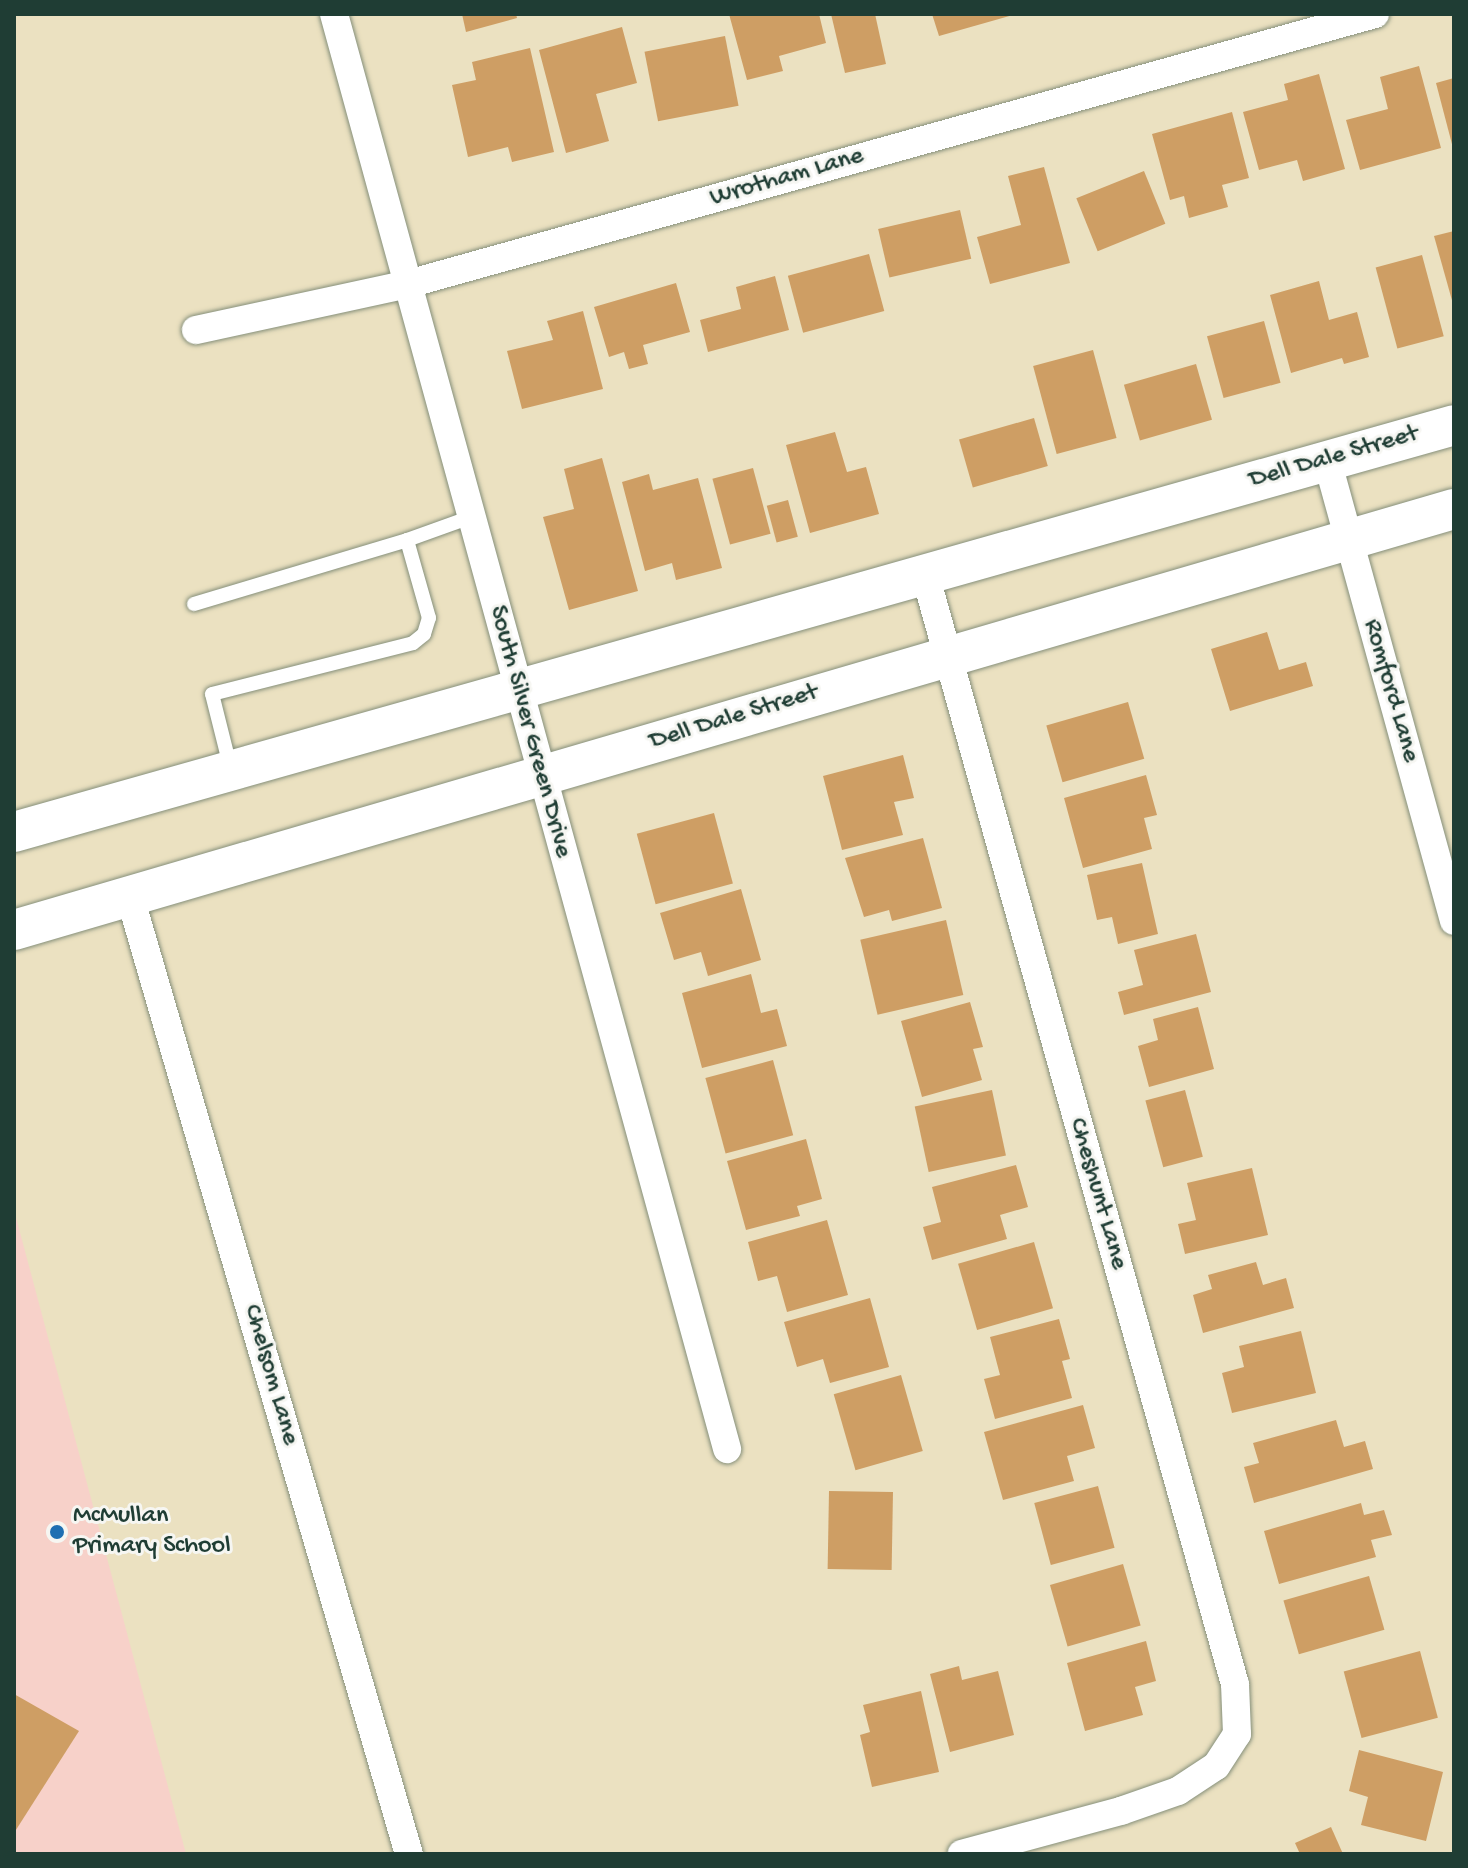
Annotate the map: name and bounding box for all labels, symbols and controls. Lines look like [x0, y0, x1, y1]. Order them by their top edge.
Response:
street label: Wrotham Lane [707, 141, 867, 215]
street label: Dell Dale Street [1246, 419, 1422, 497]
street label: South Silver Green Drive [480, 602, 578, 862]
street label: Romford Lane [1355, 616, 1425, 766]
street label: Dell Dale Street [646, 678, 822, 758]
street label: Cheshunt Lane [1060, 1115, 1134, 1273]
street label: Chelsom Lane [235, 1301, 305, 1449]
place label: McMullan Primary School [73, 1501, 231, 1562]
marker: McMullan Primary School [48, 1523, 66, 1541]

